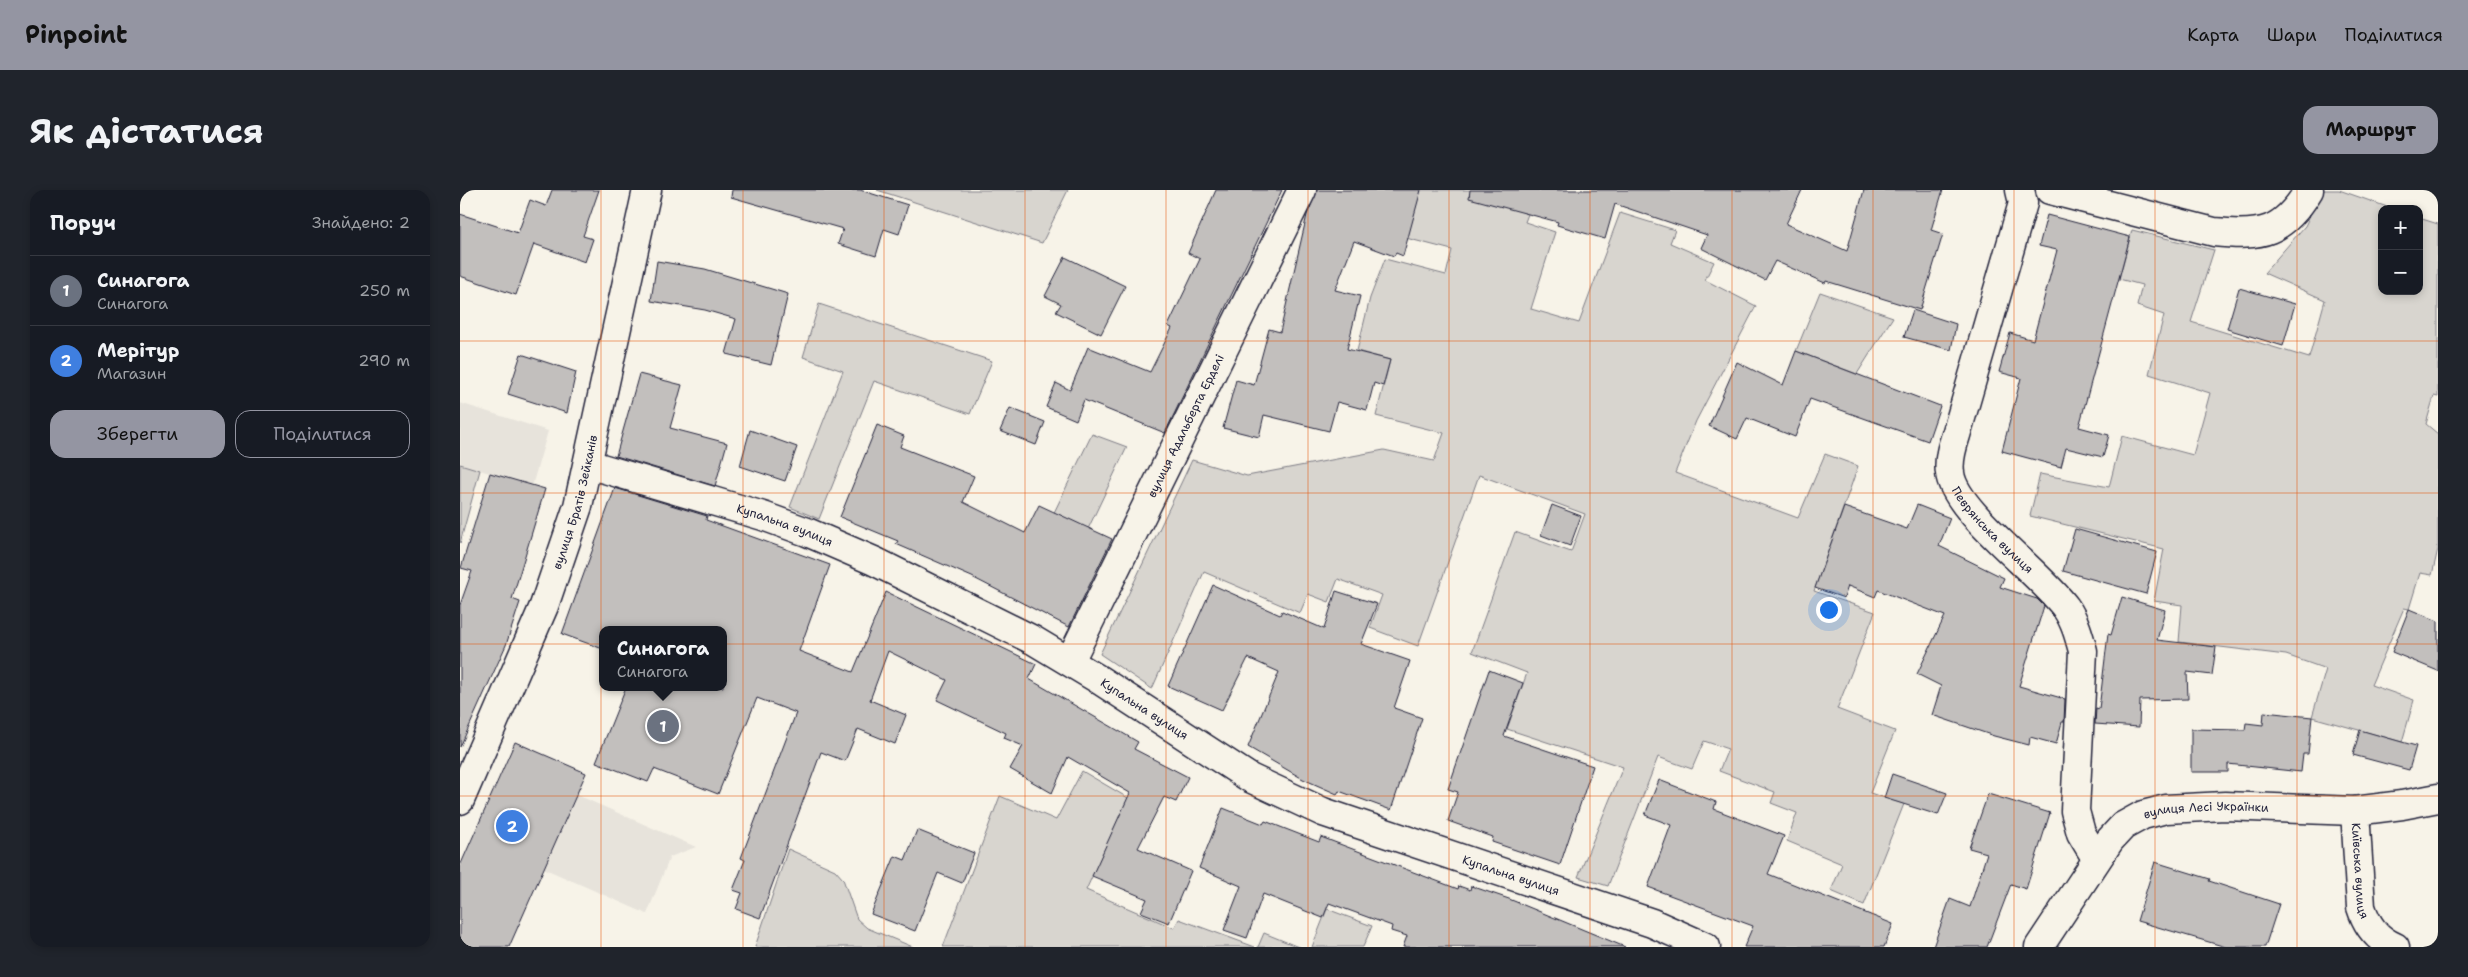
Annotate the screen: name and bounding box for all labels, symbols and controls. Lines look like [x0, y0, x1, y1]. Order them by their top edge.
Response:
text: Pinpoint [25, 19, 127, 51]
text: Карта [2187, 23, 2239, 47]
text: Шари [2267, 23, 2317, 47]
text: Поділитися [2345, 23, 2443, 47]
button: Маршрут [2303, 106, 2438, 154]
text: Як дістатися [30, 107, 264, 154]
map controls [2378, 205, 2423, 295]
button: + [2378, 205, 2423, 250]
text: Поруч [50, 209, 116, 237]
text: Знайдено: 2 [312, 212, 410, 233]
button: − [2378, 250, 2423, 295]
text: Синагога [97, 268, 190, 293]
text: 1 [62, 280, 70, 301]
text: 250 m [359, 280, 410, 301]
text: Синагога [97, 293, 168, 314]
text: Мерітур [97, 338, 179, 363]
text: 2 [60, 350, 72, 371]
text: 290 m [358, 350, 410, 371]
street label: вулиця Адальберта Ерделі [1144, 352, 1228, 500]
text: Магазин [97, 363, 166, 384]
button: Зберегти [50, 410, 225, 458]
button: Поділитися [235, 410, 410, 458]
street label: вулиця Братів Зейканів [549, 433, 601, 572]
street label: Певрянська вулиця [1948, 484, 2037, 577]
street label: Купальна вулиця [735, 501, 835, 550]
your location [1816, 597, 1842, 623]
popup [599, 626, 727, 691]
text: Синагога [617, 636, 709, 661]
text: Синагога [617, 661, 688, 682]
street label: Купальна вулиця [1097, 675, 1191, 744]
pin: 1 [647, 707, 679, 745]
street label: вулиця Лесі Українки [2142, 798, 2269, 823]
pin: 2 [496, 807, 528, 845]
street label: Київська вулиця [2348, 822, 2373, 921]
street label: Купальна вулиця [1460, 852, 1562, 899]

